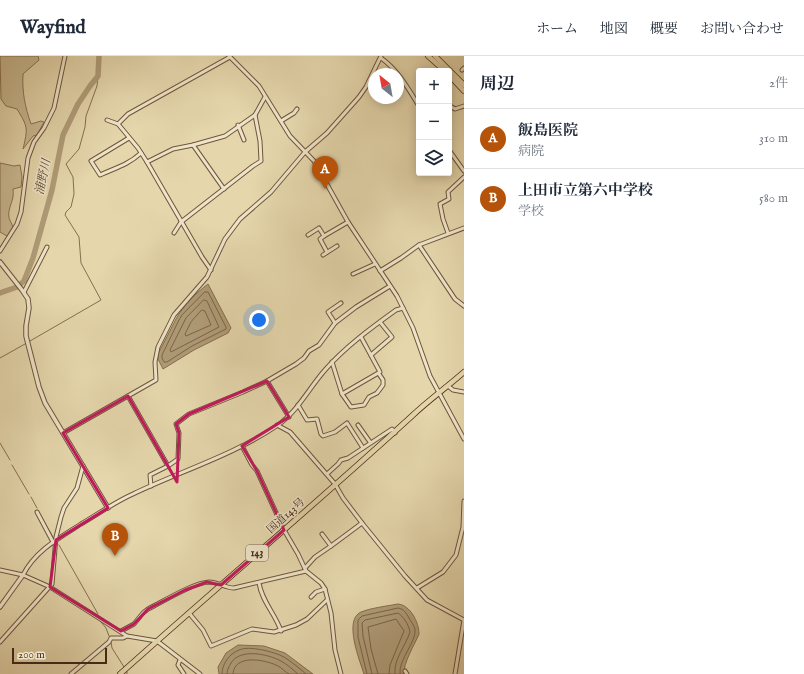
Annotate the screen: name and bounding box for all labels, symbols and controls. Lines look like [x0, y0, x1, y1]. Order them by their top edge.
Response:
text: Wayfind [20, 16, 86, 40]
text: ホーム [536, 20, 578, 38]
text: 地図 [600, 20, 628, 38]
text: 概要 [650, 20, 678, 38]
text: お問い合わせ [700, 20, 784, 38]
north arrow [368, 68, 404, 104]
map controls [416, 68, 452, 176]
button: + [416, 68, 452, 104]
text: 周辺 [480, 74, 514, 95]
text: 2件 [769, 75, 788, 92]
button: − [416, 104, 452, 140]
text: 飯島医院 [518, 121, 578, 140]
text: A [489, 130, 497, 147]
text: 310 m [759, 130, 788, 147]
button: layers [416, 140, 452, 176]
text: 病院 [518, 143, 544, 160]
water label: 浦野川 [32, 156, 54, 196]
pin: A [312, 156, 338, 189]
text: 上田市立第六中学校 [518, 181, 653, 200]
text: B [489, 190, 497, 207]
text: 580 m [759, 190, 788, 207]
text: 学校 [518, 203, 544, 220]
your location [249, 310, 269, 330]
street label: 国道143号 [264, 495, 308, 537]
pin: B [102, 523, 128, 556]
road number: 143 [246, 545, 268, 561]
scale bar [12, 646, 107, 665]
text: 200 m [18, 648, 45, 662]

